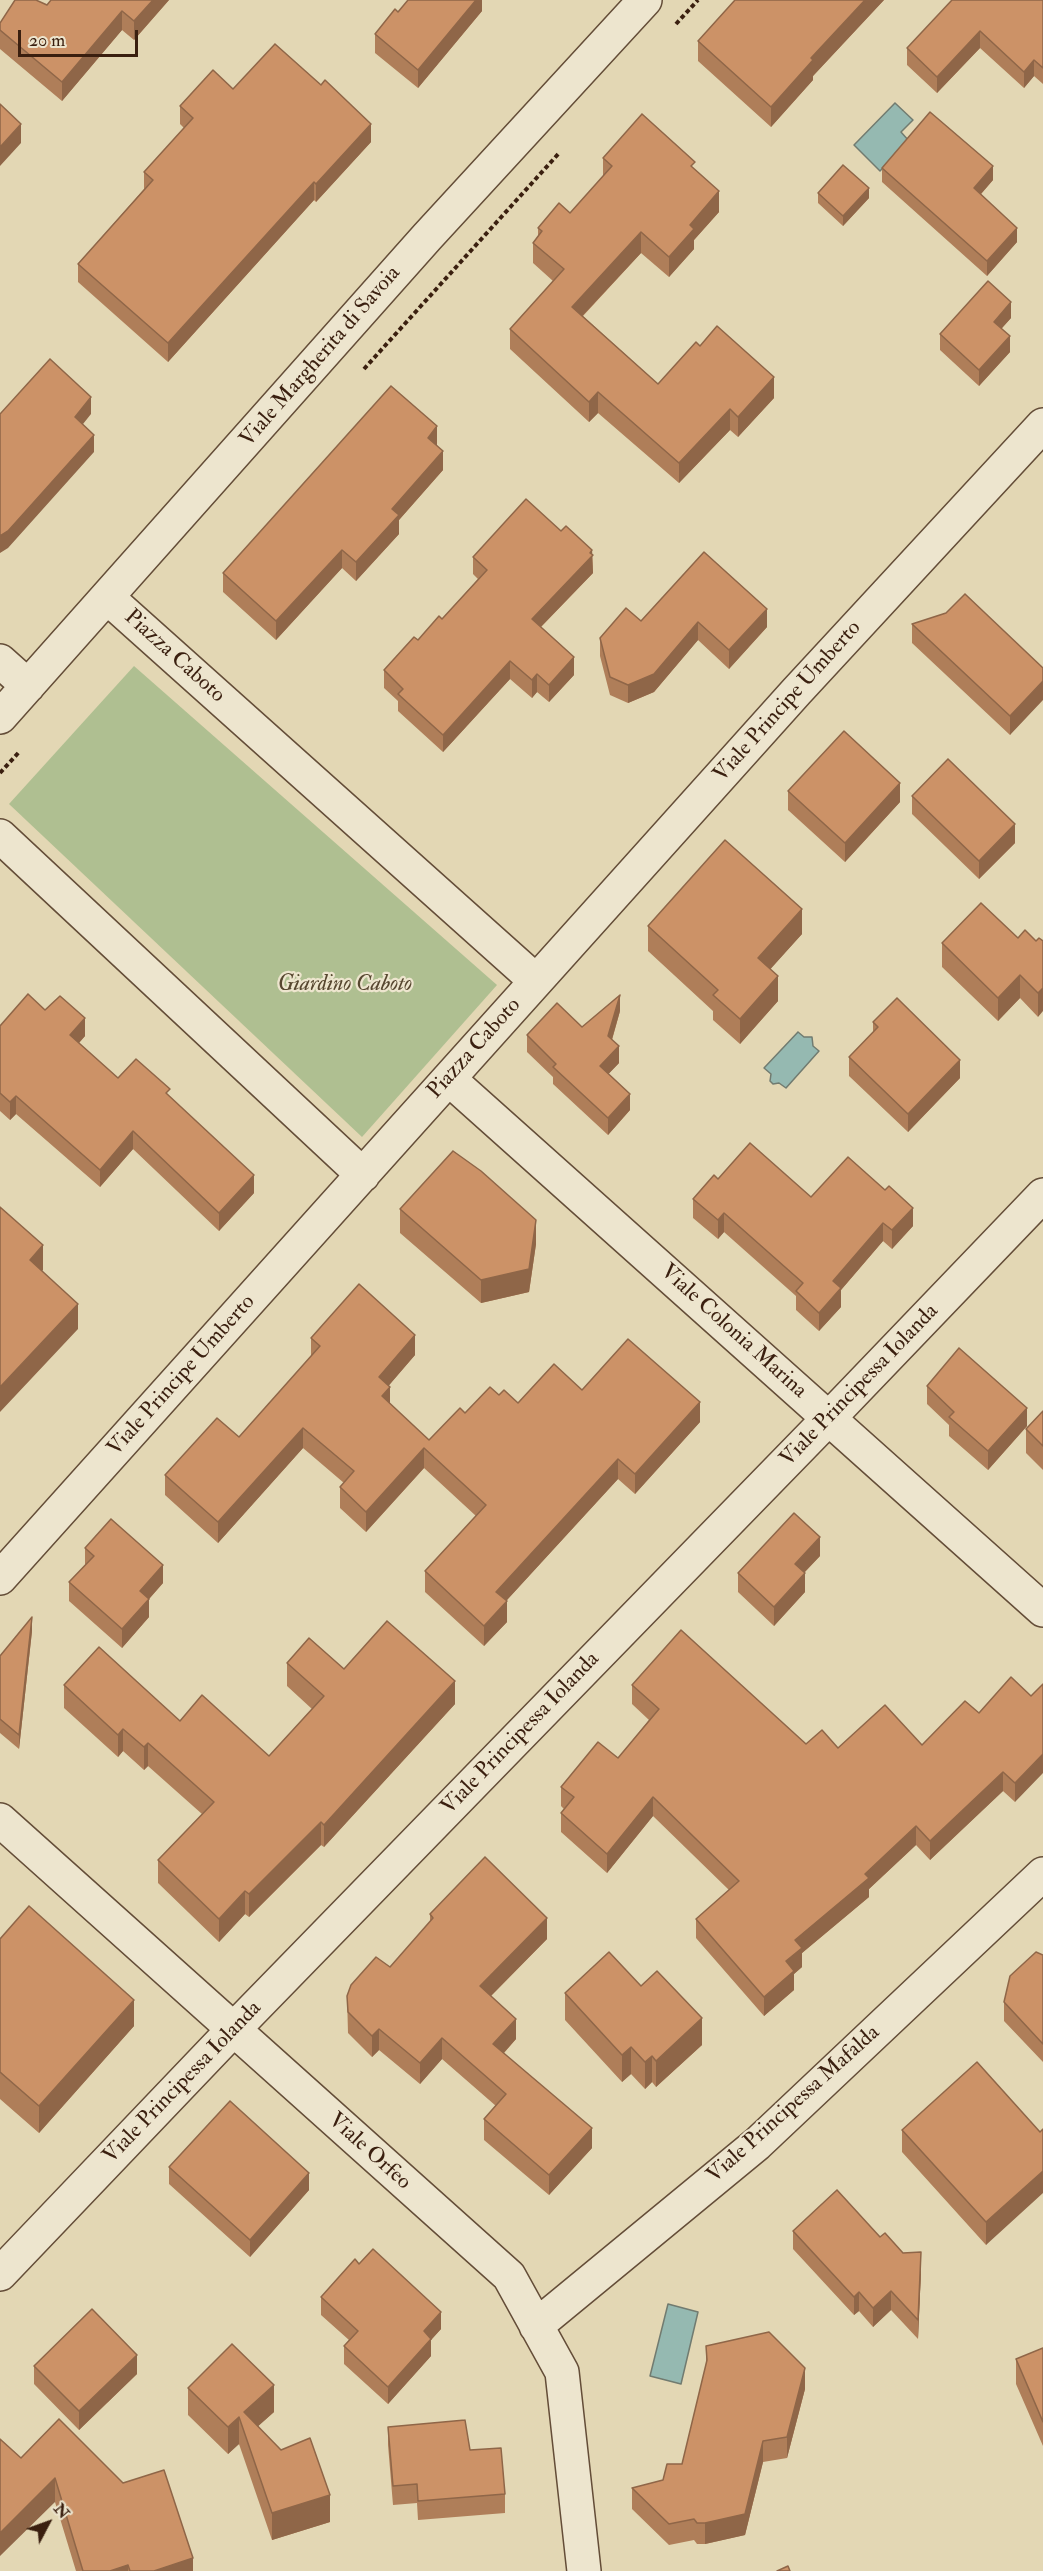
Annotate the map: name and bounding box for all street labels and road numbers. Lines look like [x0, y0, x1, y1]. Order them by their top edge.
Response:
street label: Viale Margherita di Savoia [235, 261, 407, 453]
street label: Piazza Caboto [118, 605, 230, 709]
street label: Viale Principe Umberto [709, 616, 867, 788]
street label: Piazza Caboto [423, 993, 527, 1105]
street label: Viale Colonia Marina [654, 1259, 812, 1405]
street label: Viale Principe Umberto [103, 1290, 261, 1462]
street label: Viale Principessa Iolanda [775, 1299, 945, 1473]
street label: Viale Principessa Iolanda [436, 1647, 606, 1821]
street label: Viale Principessa Iolanda [98, 1996, 268, 2170]
street label: Viale Principessa Mafalda [702, 2020, 886, 2190]
street label: Viale Orfeo [322, 2108, 416, 2196]

